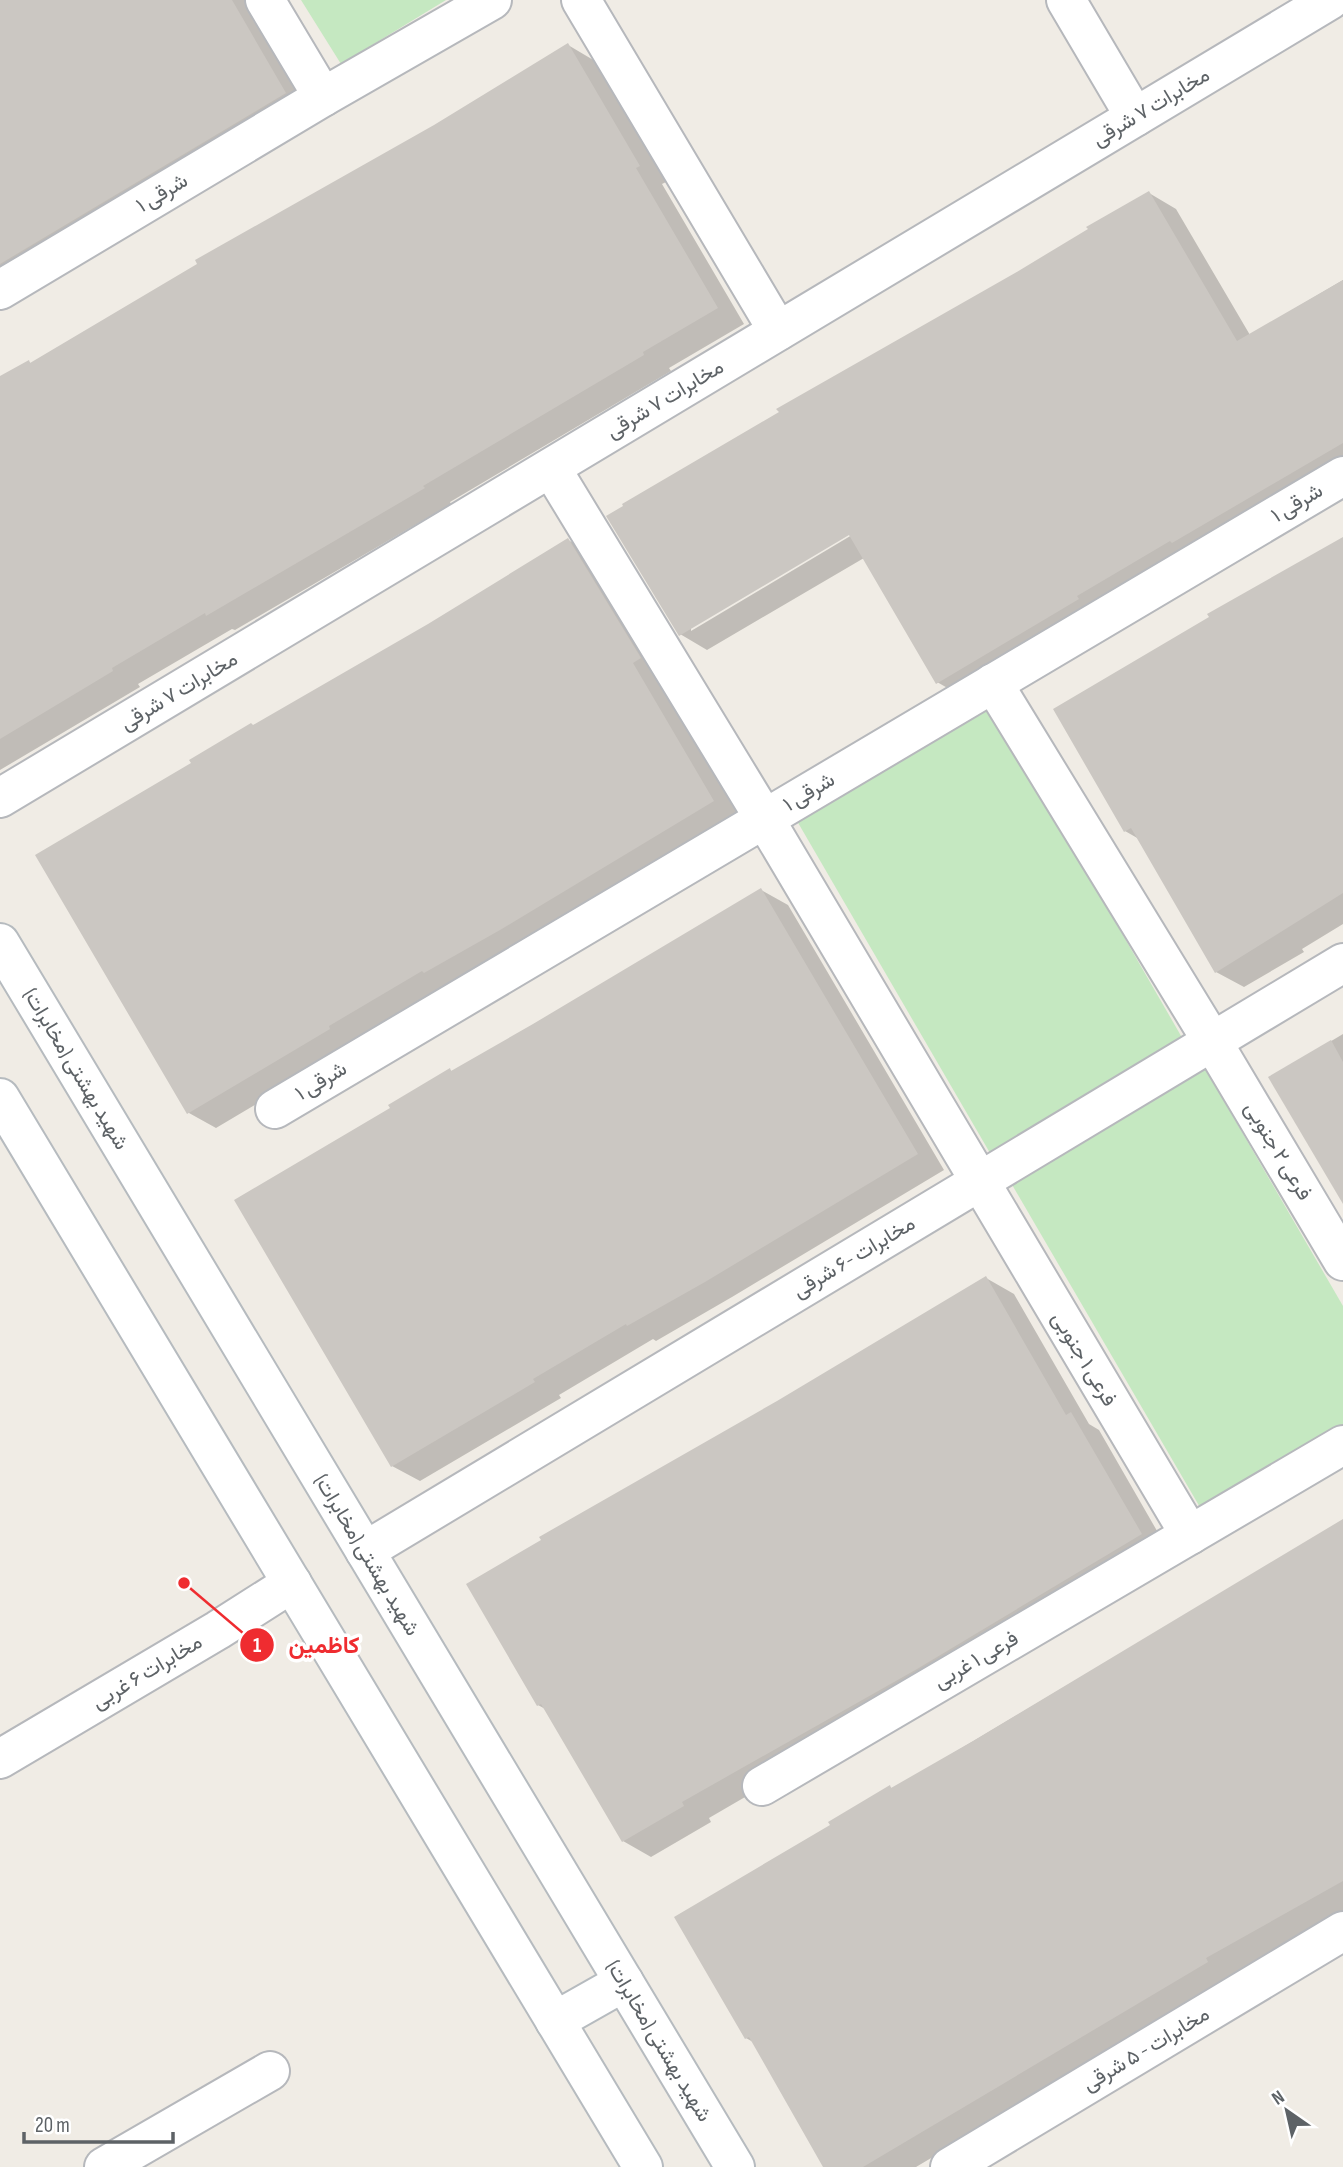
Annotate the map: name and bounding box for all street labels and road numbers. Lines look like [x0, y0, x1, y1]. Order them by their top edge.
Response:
street label: مخابرات ۷ شرقی [1088, 62, 1214, 152]
street label: شرقی ۱ [132, 168, 192, 218]
street label: مخابرات ۷ شرقی [602, 354, 728, 444]
street label: شرقی ۱ [1267, 478, 1327, 528]
street label: مخابرات ۷ شرقی [116, 646, 242, 736]
street label: شرقی ۱ [779, 767, 839, 817]
street label: شهید بهشتی (مخابرات) [18, 984, 134, 1154]
street label: شرقی ۱ [291, 1056, 351, 1106]
street label: فرعی ۲ جنوبی [1239, 1097, 1317, 1205]
street label: مخابرات -۶ شرقی [788, 1211, 920, 1303]
street label: فرعی ۱ جنوبی [1046, 1307, 1122, 1411]
street label: شهید بهشتی (مخابرات) [309, 1470, 425, 1640]
street label: فرعی ۱ غربی [929, 1626, 1023, 1694]
street label: مخابرات ۶ غربی [87, 1629, 207, 1715]
street label: شهید بهشتی (مخابرات) [601, 1956, 717, 2126]
street label: مخابرات - ۵ شرقی [1078, 2001, 1214, 2097]

